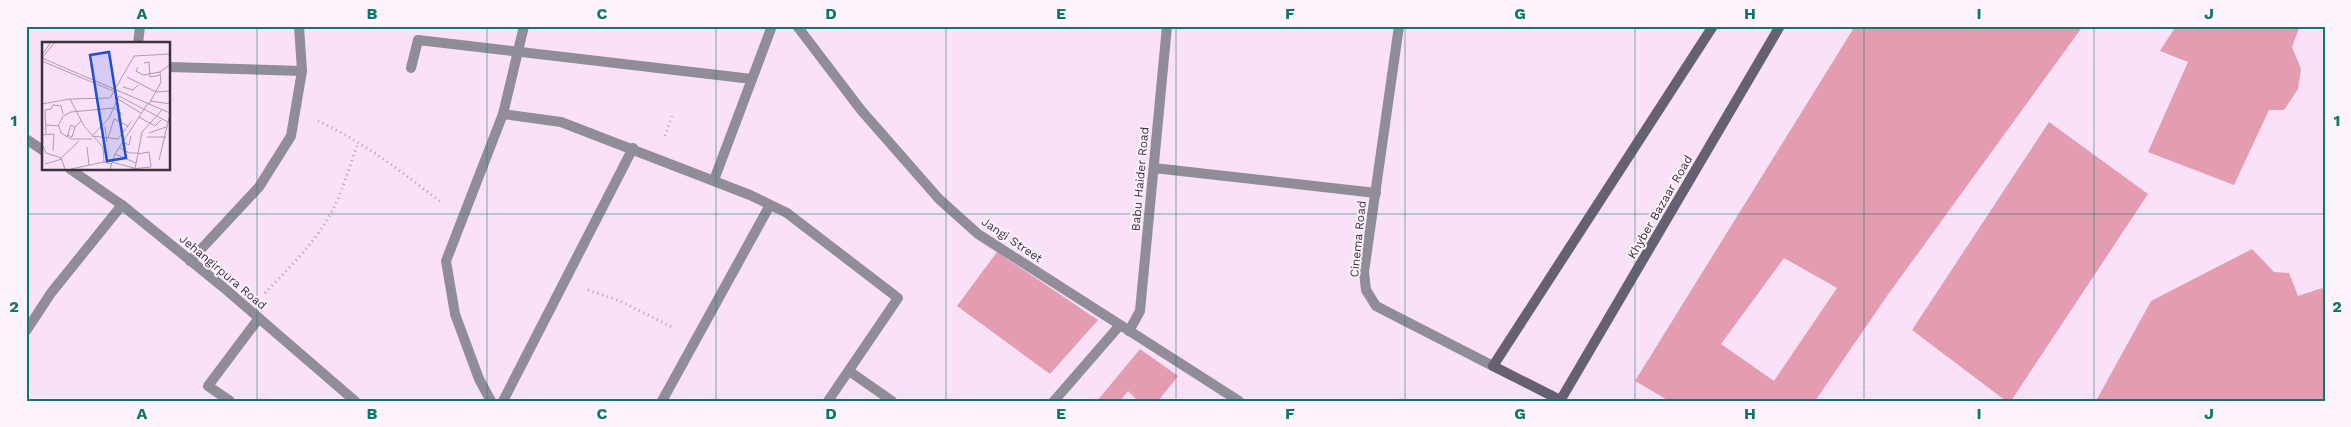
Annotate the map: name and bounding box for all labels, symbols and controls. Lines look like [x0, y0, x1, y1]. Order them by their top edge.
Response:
text: A [137, 4, 148, 23]
text: B [367, 4, 378, 23]
text: C [597, 4, 608, 23]
text: D [825, 4, 837, 23]
text: E [1056, 4, 1066, 23]
text: F [1285, 4, 1295, 23]
text: G [1514, 4, 1526, 23]
text: H [1744, 4, 1756, 23]
text: I [1976, 4, 1982, 23]
text: J [2204, 4, 2214, 23]
inset map [42, 42, 170, 170]
text: 1 [11, 111, 17, 130]
text: 1 [2334, 111, 2340, 130]
street label: Babu Haider Road [1128, 126, 1152, 232]
street label: Khyber Bazaar Road [1625, 153, 1695, 261]
street label: Cinema Road [1347, 200, 1369, 278]
street label: Jangi Street [979, 214, 1045, 266]
street label: Jehangirpura Road [177, 232, 269, 312]
text: 2 [9, 297, 19, 316]
text: 2 [2332, 297, 2342, 316]
text: A [137, 404, 148, 423]
text: B [367, 404, 378, 423]
text: C [597, 404, 608, 423]
text: D [825, 404, 837, 423]
text: E [1056, 404, 1066, 423]
text: F [1285, 404, 1295, 423]
text: G [1514, 404, 1526, 423]
text: H [1744, 404, 1756, 423]
text: I [1976, 404, 1982, 423]
text: J [2204, 404, 2214, 423]

